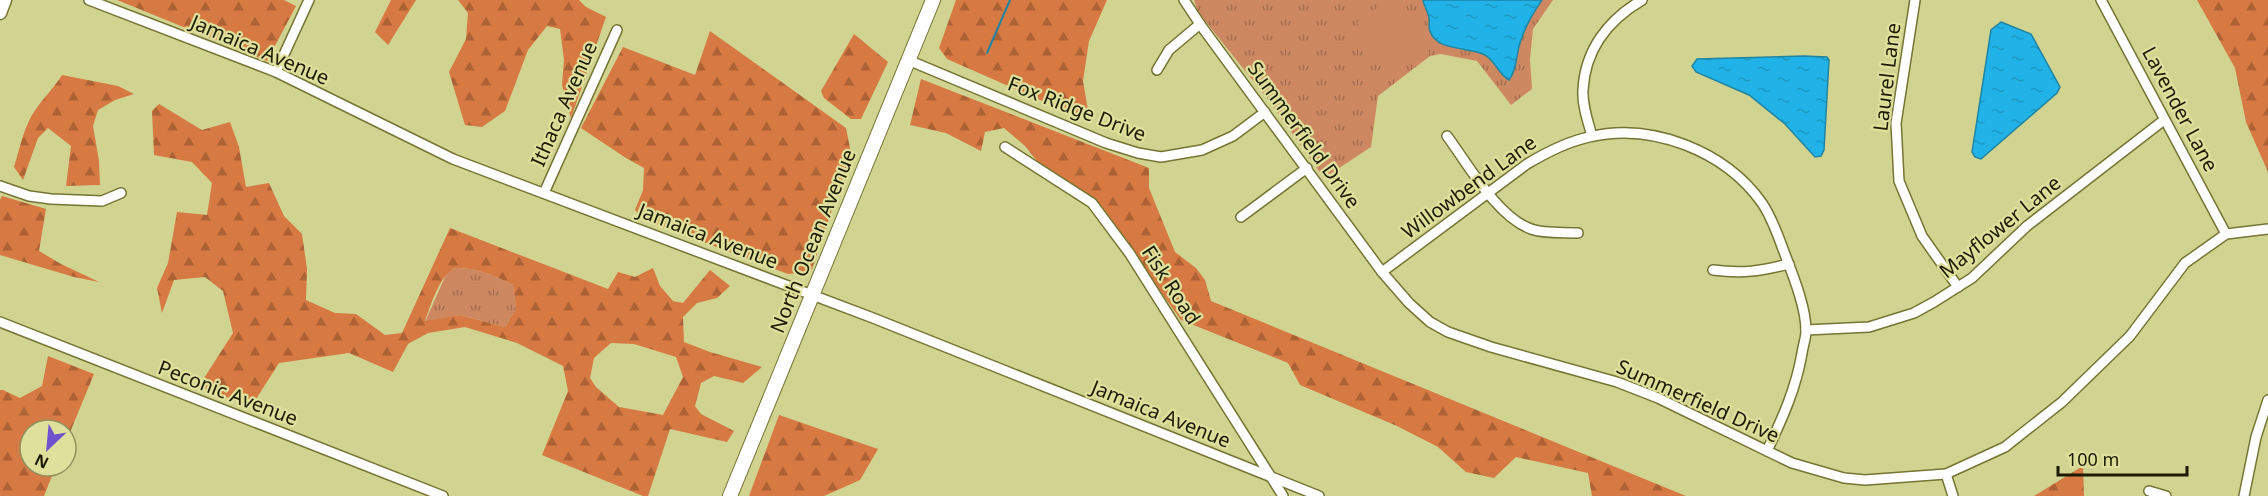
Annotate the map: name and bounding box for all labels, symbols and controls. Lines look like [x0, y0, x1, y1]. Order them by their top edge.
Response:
street label: Jamaica Avenue [185, 7, 334, 91]
street label: Laurel Lane [1866, 21, 1907, 133]
street label: Ithaca Avenue [524, 37, 603, 170]
street label: Lavender Lane [2136, 42, 2225, 176]
street label: Summerfield Drive [1242, 56, 1367, 214]
street label: Fox Ridge Drive [1004, 70, 1150, 147]
street label: Willowbend Lane [1396, 129, 1541, 245]
street label: North Ocean Avenue [763, 145, 862, 337]
street label: Mayflower Lane [1933, 169, 2066, 284]
street label: Jamaica Avenue [632, 196, 782, 275]
street label: Fisk Road [1136, 240, 1207, 329]
street label: Summerfield Drive [1612, 352, 1784, 449]
street label: Peconic Avenue [154, 353, 302, 432]
street label: Jamaica Avenue [1086, 373, 1235, 454]
north arrow [18, 418, 78, 478]
scale bar [2058, 439, 2187, 477]
text: 100 m [2067, 447, 2119, 471]
text: N [31, 449, 52, 474]

